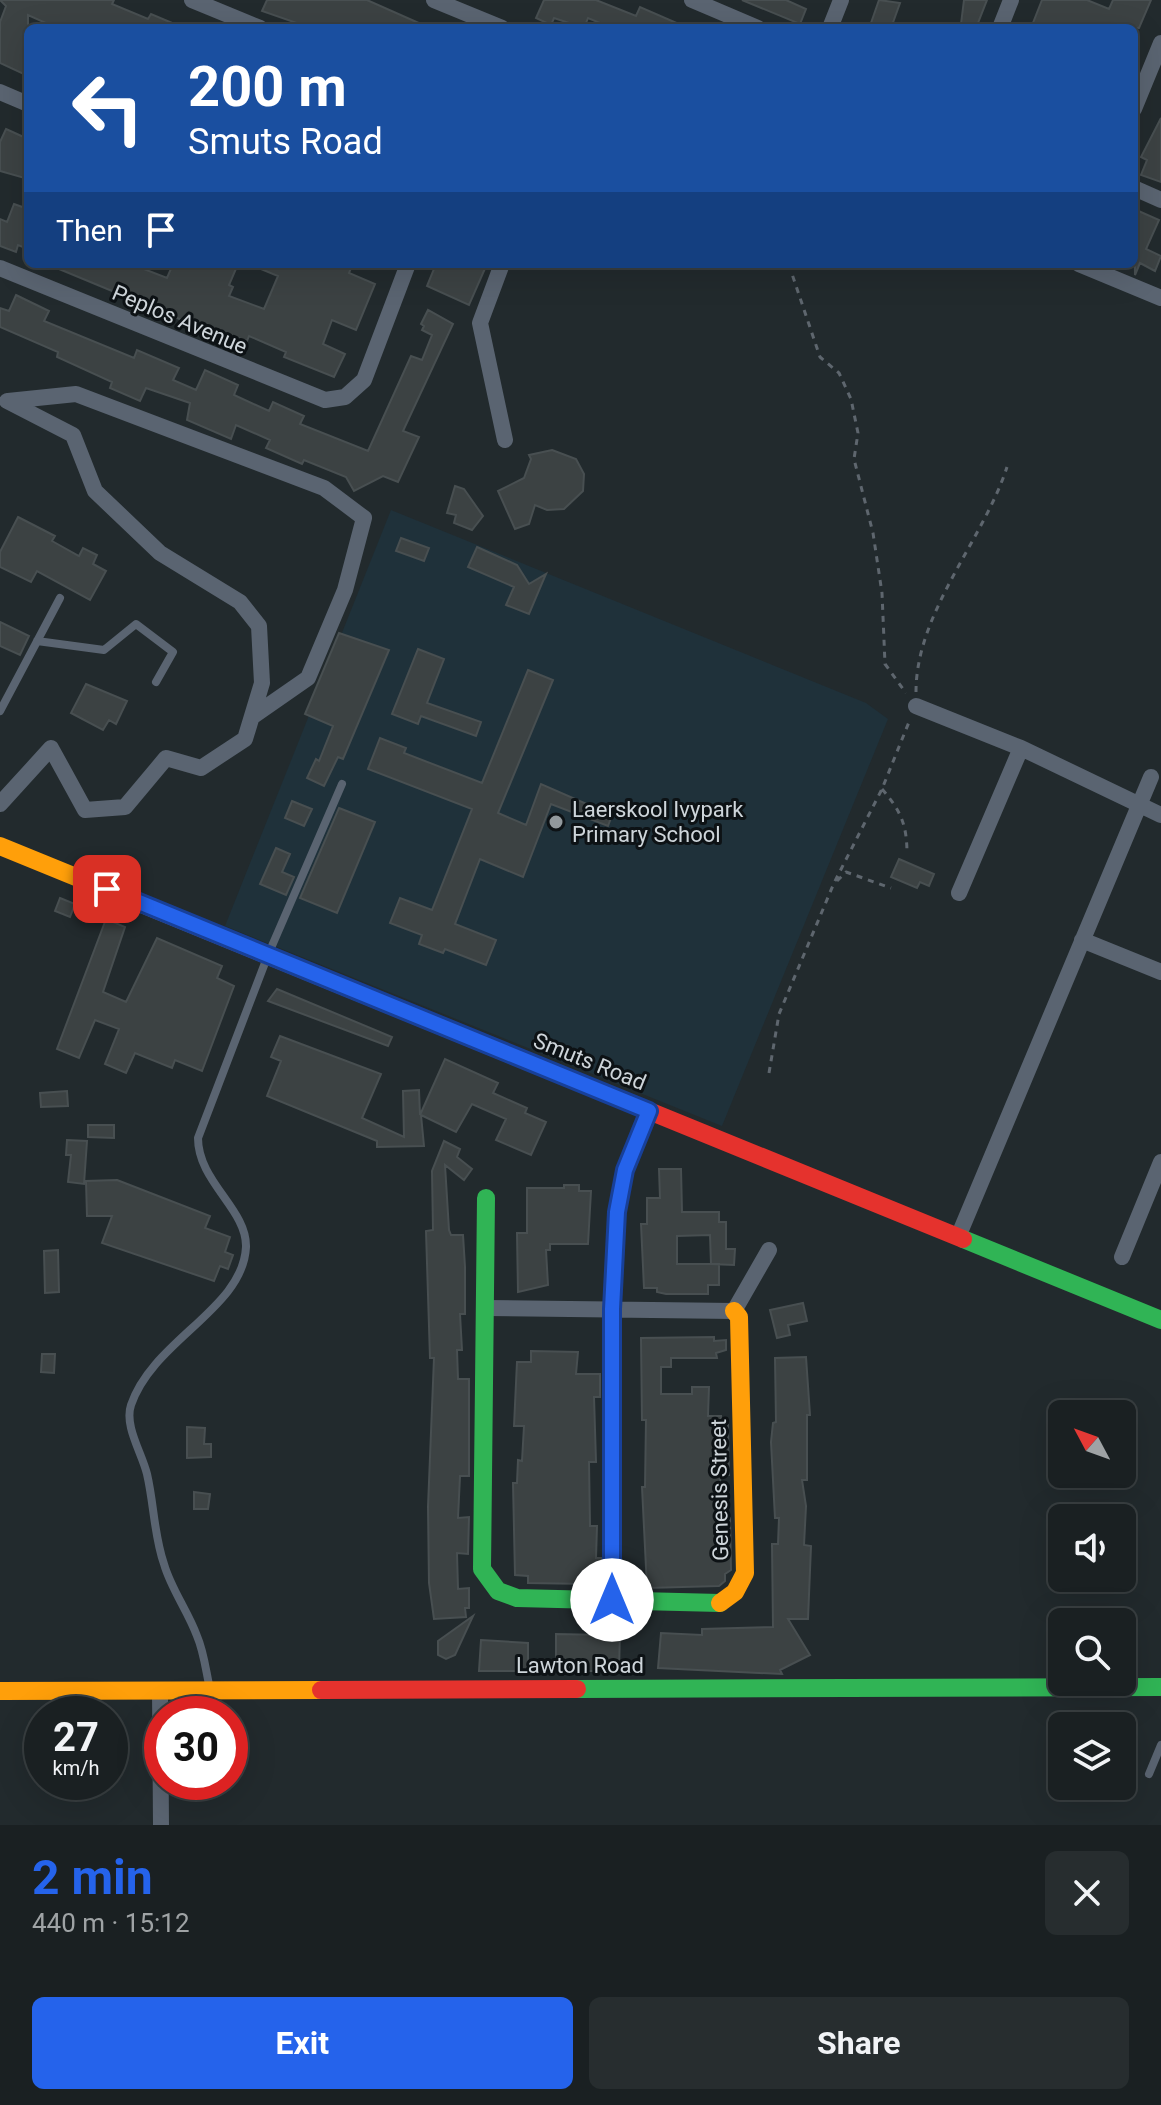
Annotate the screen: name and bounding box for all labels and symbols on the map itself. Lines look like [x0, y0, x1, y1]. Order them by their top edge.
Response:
street label: Peplos Avenue [108, 280, 251, 359]
place label: Laerskool Ivypark Primary School [572, 797, 744, 847]
marker: Laerskool Ivypark Primary School [547, 813, 565, 831]
pin [73, 855, 141, 923]
street label: Smuts Road [530, 1028, 650, 1095]
north arrow [1048, 1400, 1136, 1488]
street label: Genesis Street [706, 1419, 733, 1561]
position arrow [570, 1558, 654, 1642]
street label: Lawton Road [516, 1653, 644, 1678]
speed limit sign: 30 [144, 1696, 248, 1800]

